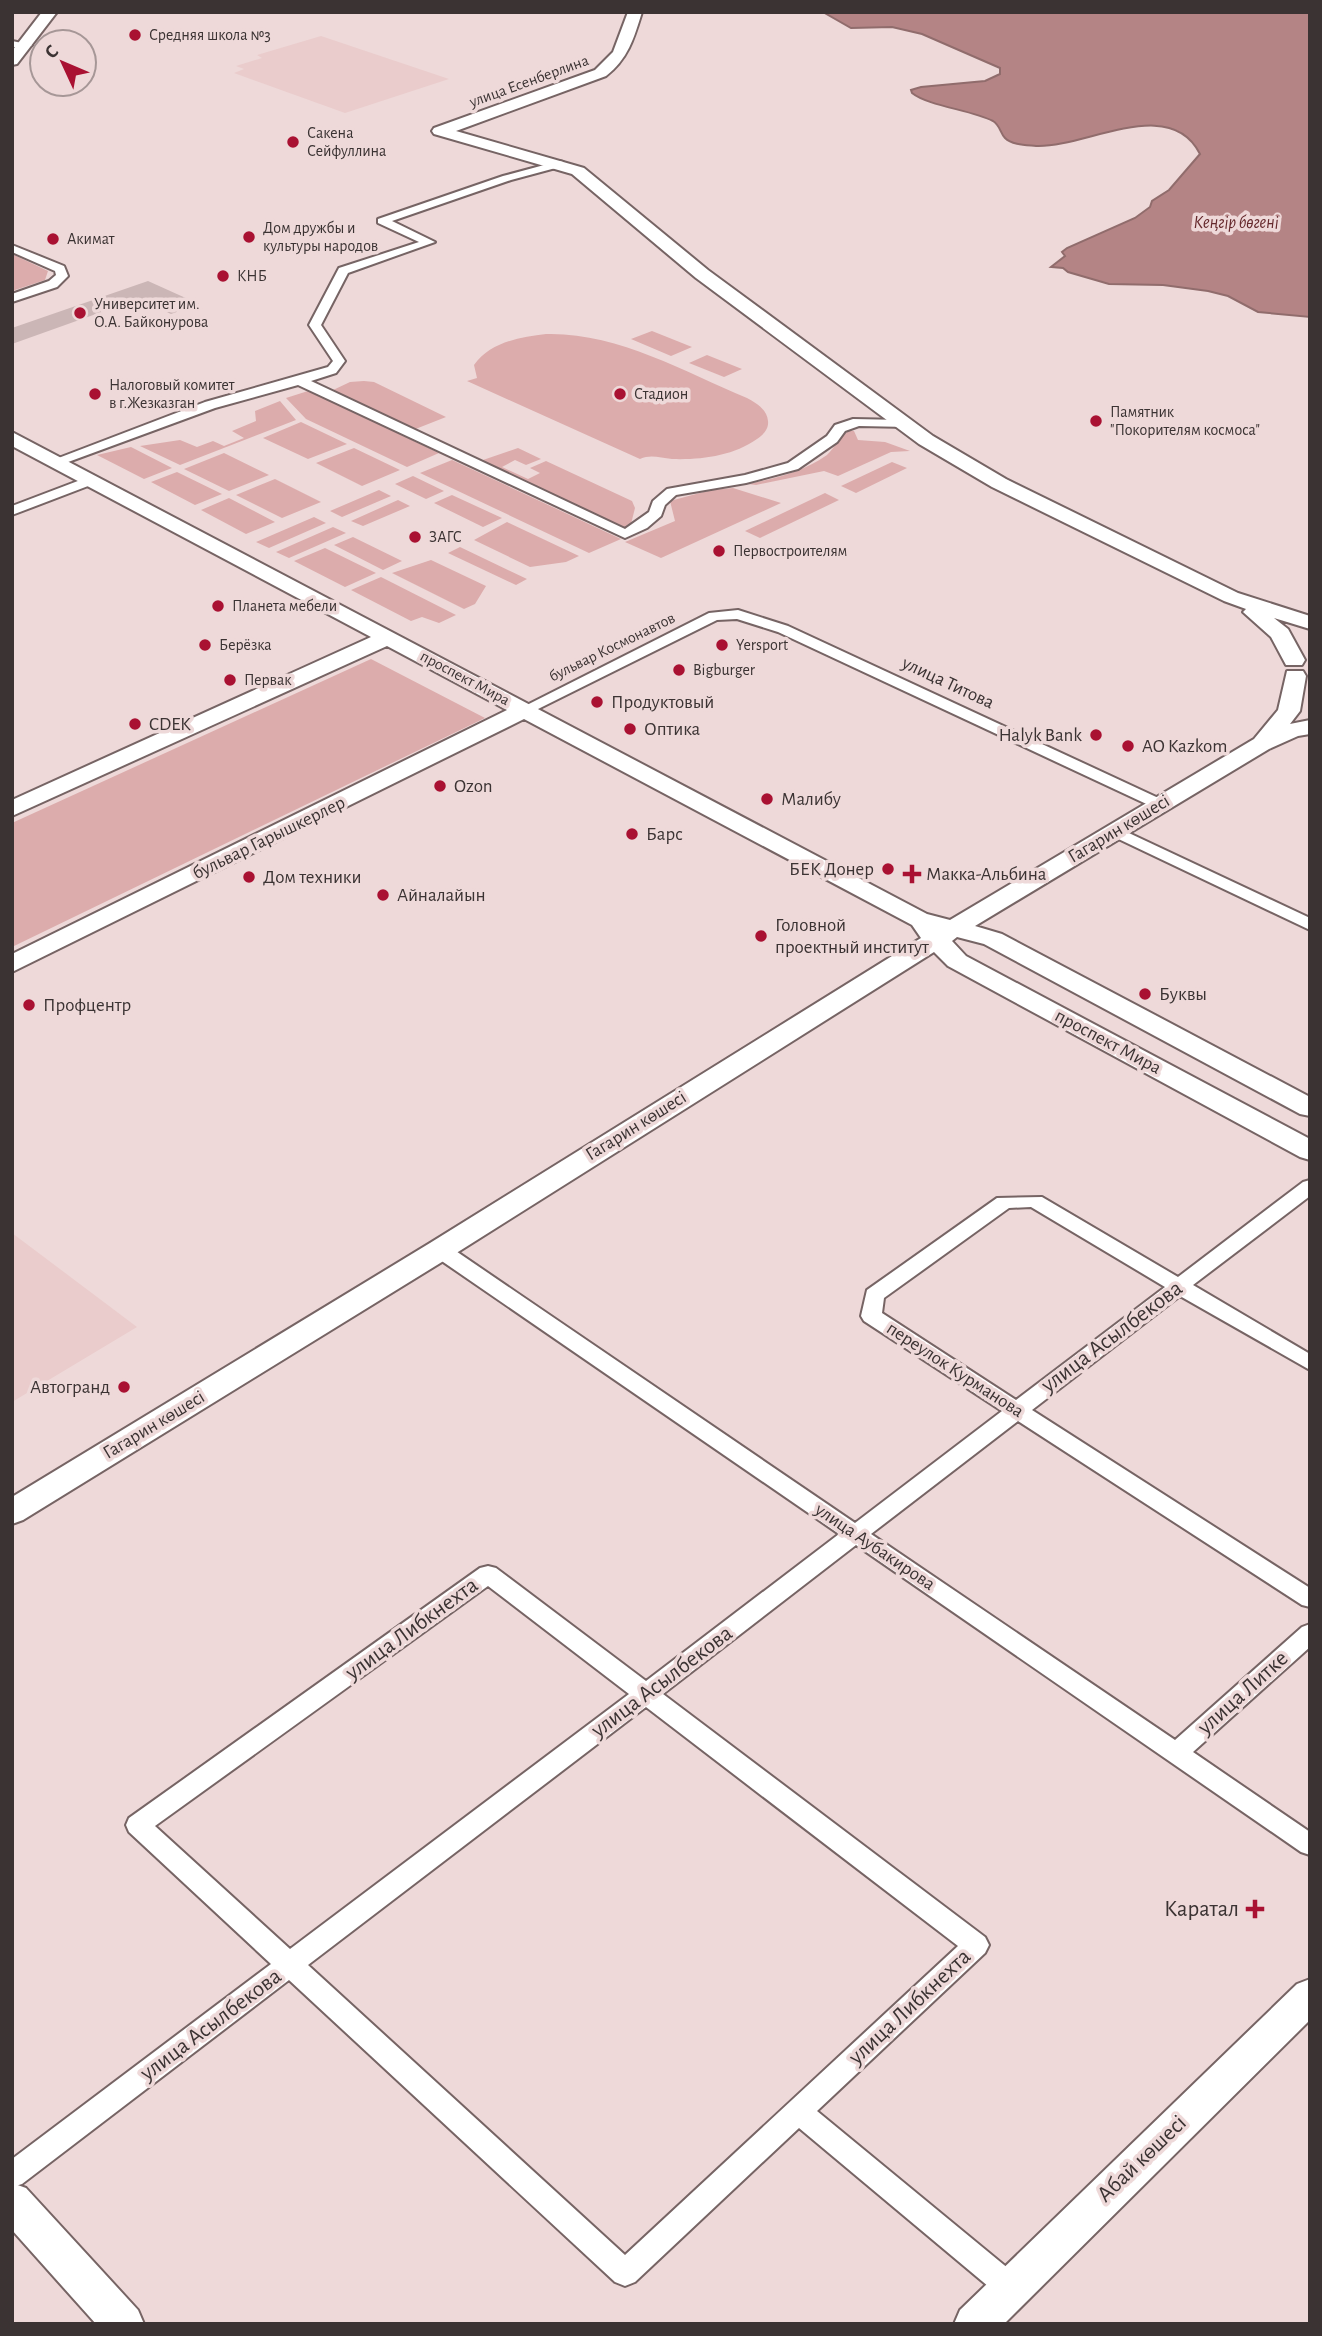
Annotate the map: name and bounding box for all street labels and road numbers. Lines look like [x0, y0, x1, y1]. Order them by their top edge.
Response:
street label: улица Есенберлина [466, 52, 591, 111]
street label: бульвар Космонавтов [547, 610, 678, 685]
street label: проспект Мира [418, 648, 512, 708]
street label: улица Титова [898, 653, 997, 713]
street label: Гагарин көшесі [1065, 791, 1173, 867]
street label: бульвар Гарышкерлер [190, 793, 348, 883]
street label: проспект Мира [1052, 1006, 1165, 1078]
street label: Гагарин көшесі [582, 1088, 690, 1164]
street label: улица Асылбекова [1036, 1277, 1187, 1398]
street label: переулок Курманова [883, 1319, 1027, 1422]
street label: Гагарин көшесі [100, 1387, 208, 1463]
street label: улица Аубакирова [811, 1499, 939, 1594]
street label: улица Либкнехта [341, 1573, 482, 1685]
street label: улица Асылбекова [586, 1622, 737, 1743]
street label: улица Литке [1193, 1647, 1293, 1740]
street label: улица Либкнехта [844, 1945, 975, 2070]
street label: улица Асылбекова [135, 1965, 286, 2086]
street label: Абай көшесі [1093, 2111, 1191, 2207]

